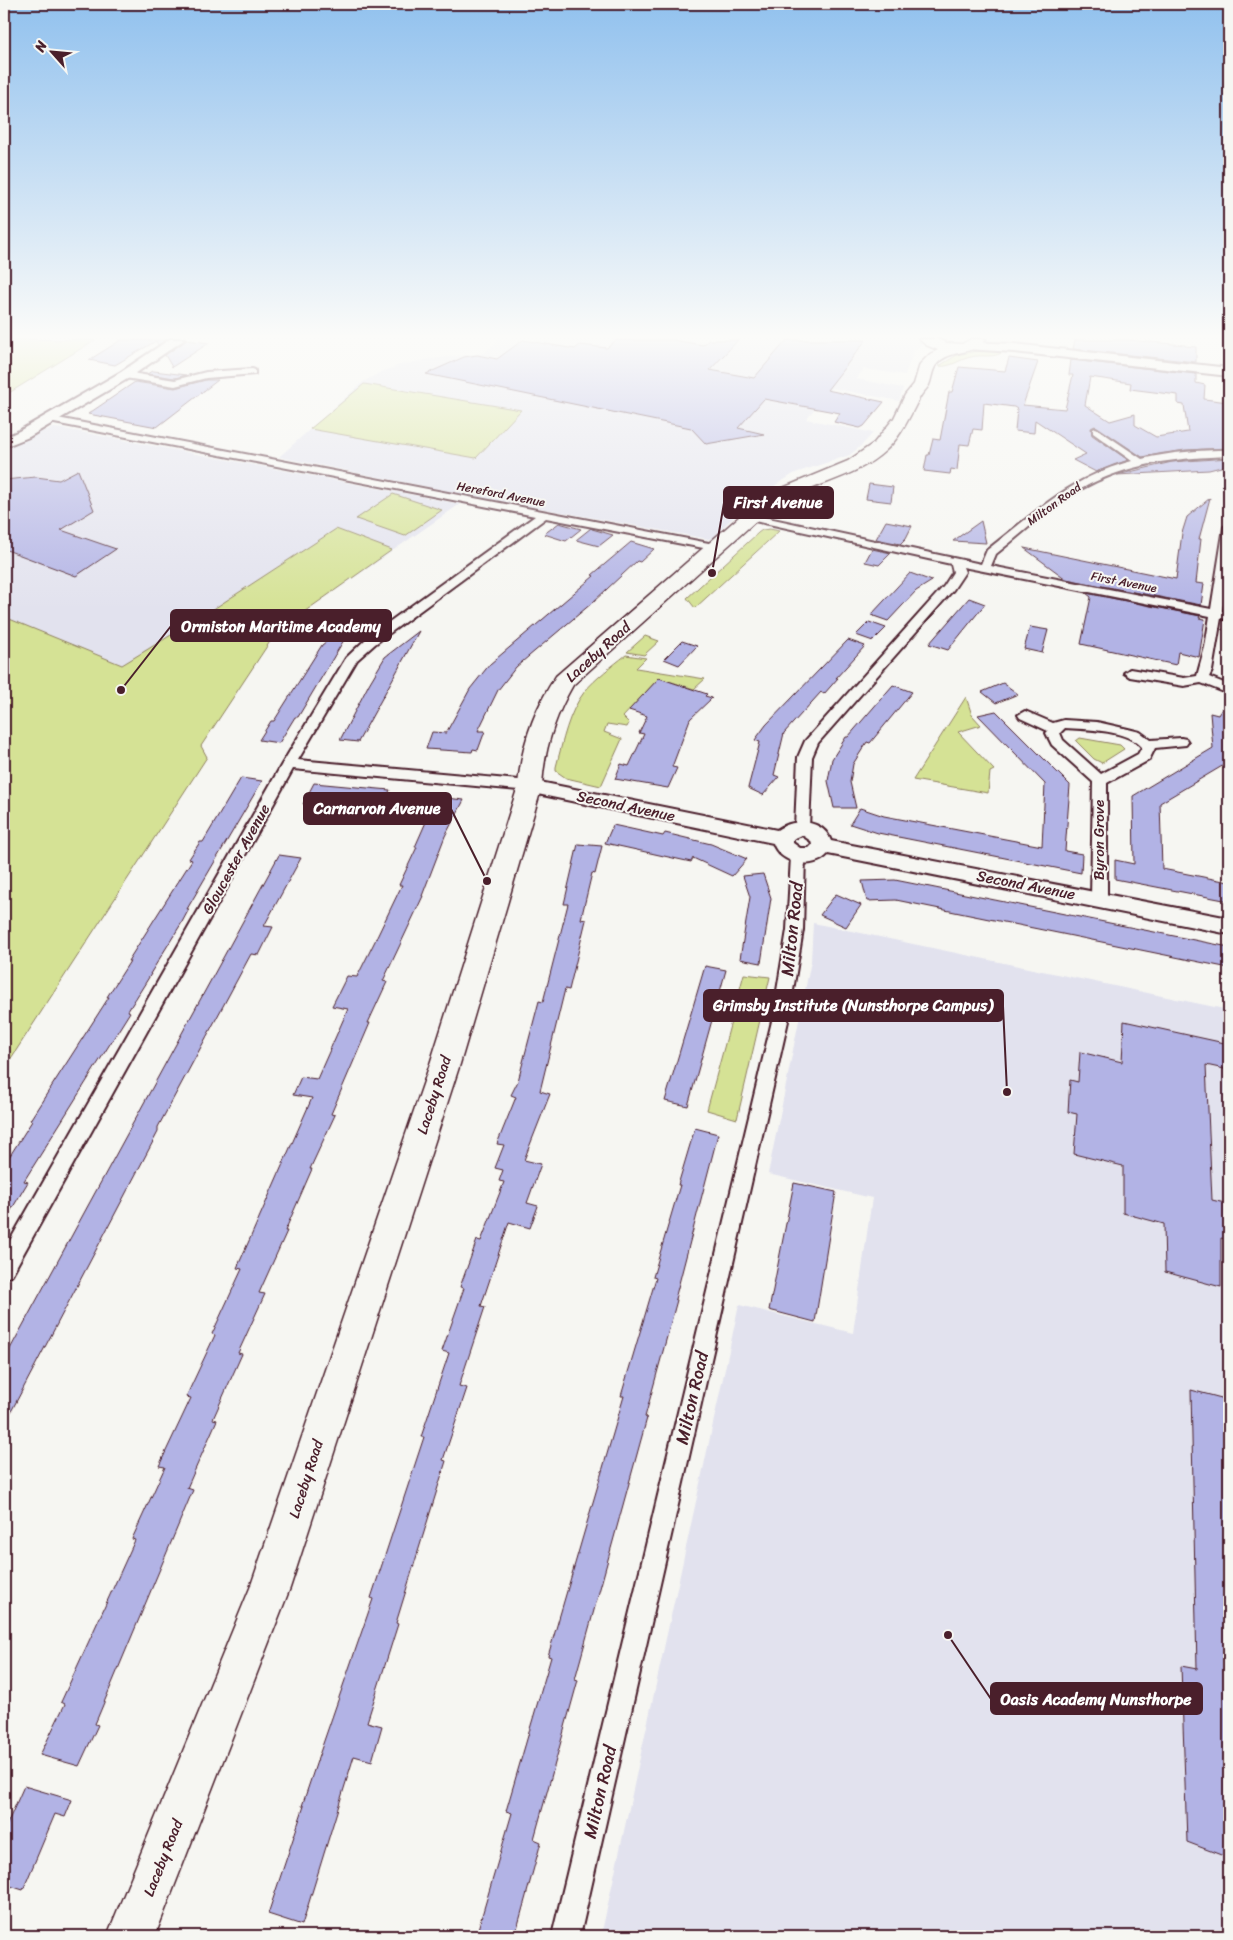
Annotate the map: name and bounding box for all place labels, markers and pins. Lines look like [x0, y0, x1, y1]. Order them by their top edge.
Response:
callout: First Avenue [724, 487, 833, 518]
callout: Ormiston Maritime Academy [171, 610, 391, 641]
callout: Carnarvon Avenue [304, 793, 451, 824]
callout: Grimsby Institute (Nunsthorpe Campus) [704, 990, 1003, 1021]
callout: Oasis Academy Nunsthorpe [991, 1683, 1202, 1714]

